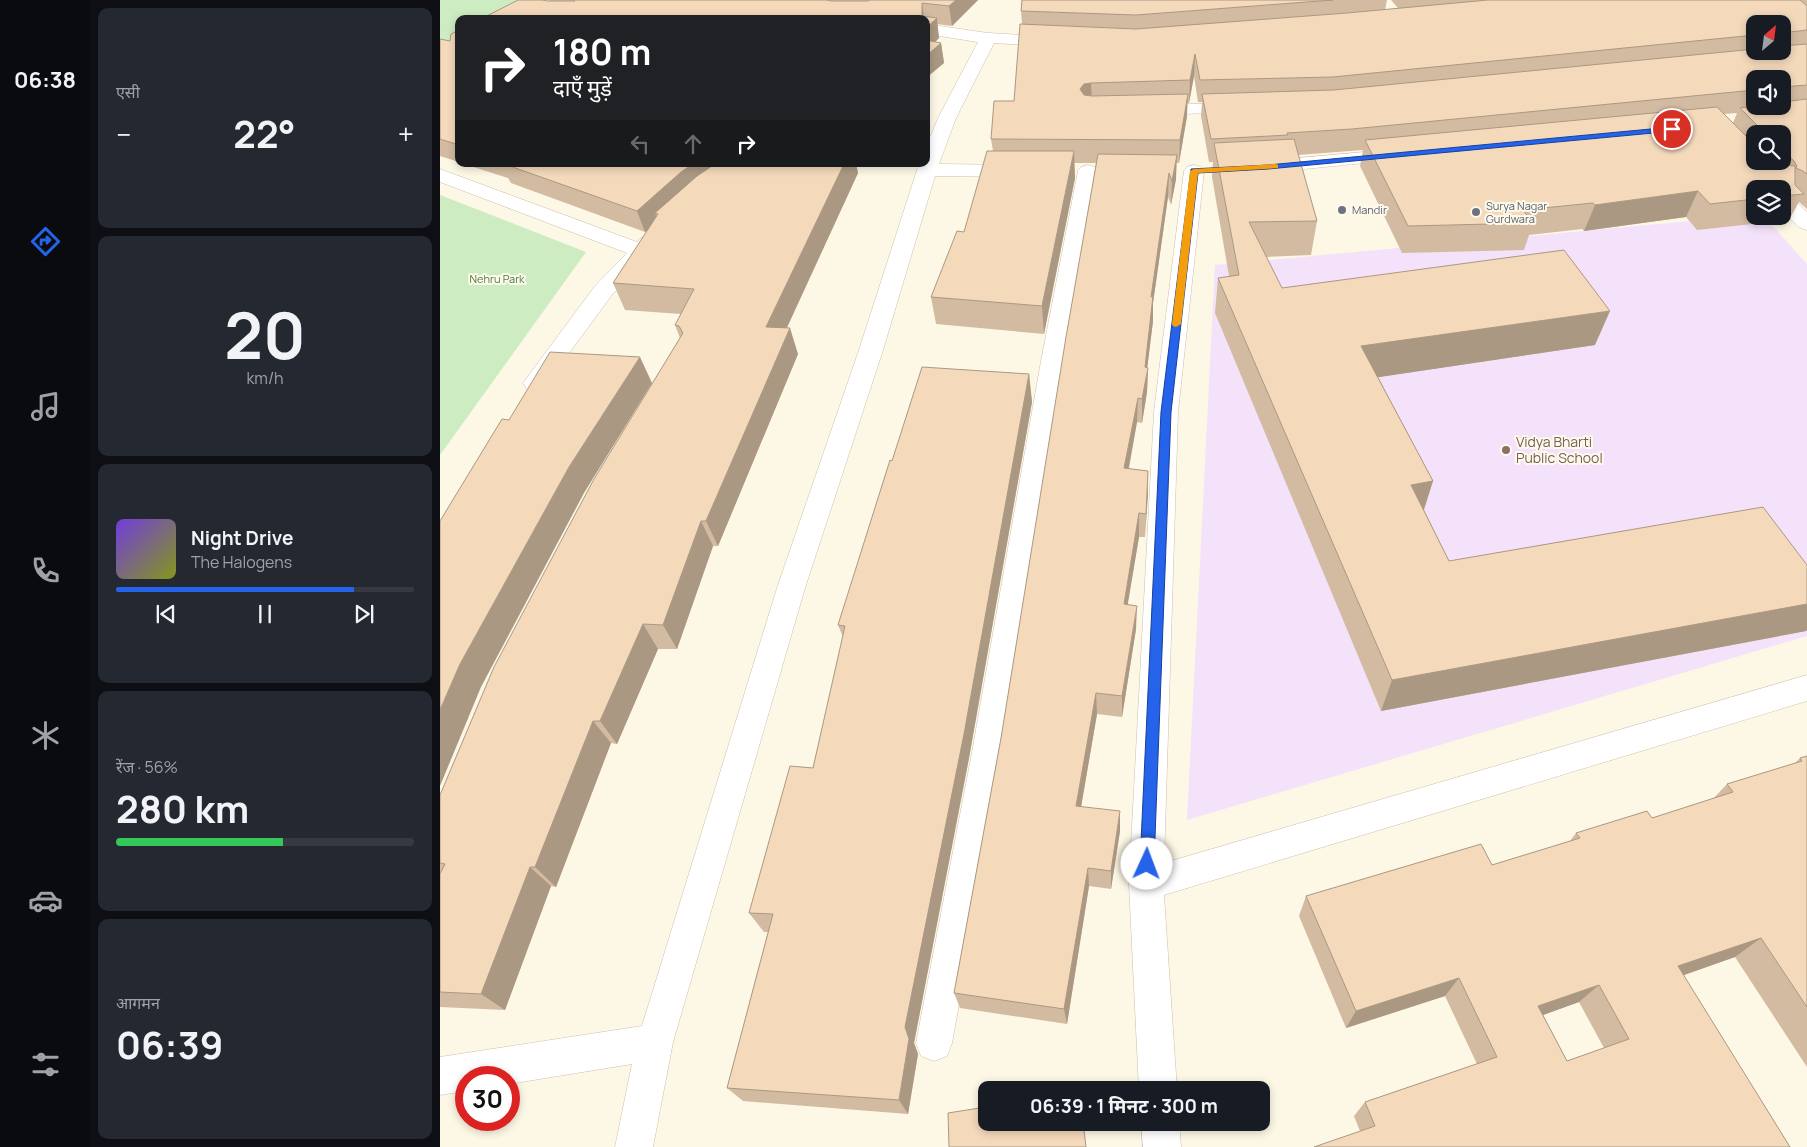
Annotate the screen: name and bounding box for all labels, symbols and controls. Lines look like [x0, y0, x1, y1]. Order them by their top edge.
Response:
north arrow [1746, 15, 1791, 60]
map controls [1746, 15, 1791, 225]
text: 180 m [553, 28, 651, 76]
icon: right [470, 35, 535, 100]
text: 06:38 [14, 65, 76, 95]
button: sound [1746, 70, 1791, 115]
text: दाएँ मुड़ें [553, 73, 612, 103]
text: एसी [116, 81, 140, 103]
text: 22° [233, 107, 296, 159]
pin [1651, 108, 1693, 150]
text: − [116, 115, 131, 153]
text: + [398, 115, 414, 153]
icon: arrive [1658, 115, 1686, 143]
button: search [1746, 125, 1791, 170]
icon: left [626, 130, 654, 158]
icon: ahead [679, 130, 707, 158]
icon: right [732, 130, 760, 158]
button: layers [1746, 180, 1791, 225]
place label: Surya Nagar Gurdwara [1486, 198, 1547, 226]
place label: Mandir [1352, 202, 1387, 217]
marker: Mandir [1336, 204, 1348, 216]
marker: Surya Nagar Gurdwara [1470, 206, 1482, 218]
icon: directions [28, 224, 63, 259]
park label: Nehru Park [469, 271, 525, 286]
text: 20 [224, 290, 306, 379]
text: km/h [246, 367, 284, 389]
icon: music [28, 389, 63, 424]
place label: Vidya Bharti Public School [1516, 432, 1603, 467]
marker: Vidya Bharti Public School [1500, 444, 1512, 456]
text: Night Drive [191, 525, 293, 551]
text: The Halogens [191, 551, 292, 573]
icon: phone [28, 553, 63, 588]
icon: previous [152, 600, 180, 628]
icon: pause [251, 600, 279, 628]
icon: next [350, 600, 378, 628]
icon: climate [28, 718, 63, 753]
text: रेंज · 56% [116, 756, 178, 778]
text: 280 km [116, 782, 249, 834]
position arrow [1120, 837, 1172, 889]
icon: car [28, 883, 63, 918]
text: आगमन [116, 992, 160, 1014]
text: 06:39 [116, 1018, 223, 1070]
icon: filters [28, 1047, 63, 1082]
speed limit sign: 30 [455, 1066, 520, 1131]
text: 06:39 · 1 मिनट · 300 m [1030, 1093, 1218, 1119]

